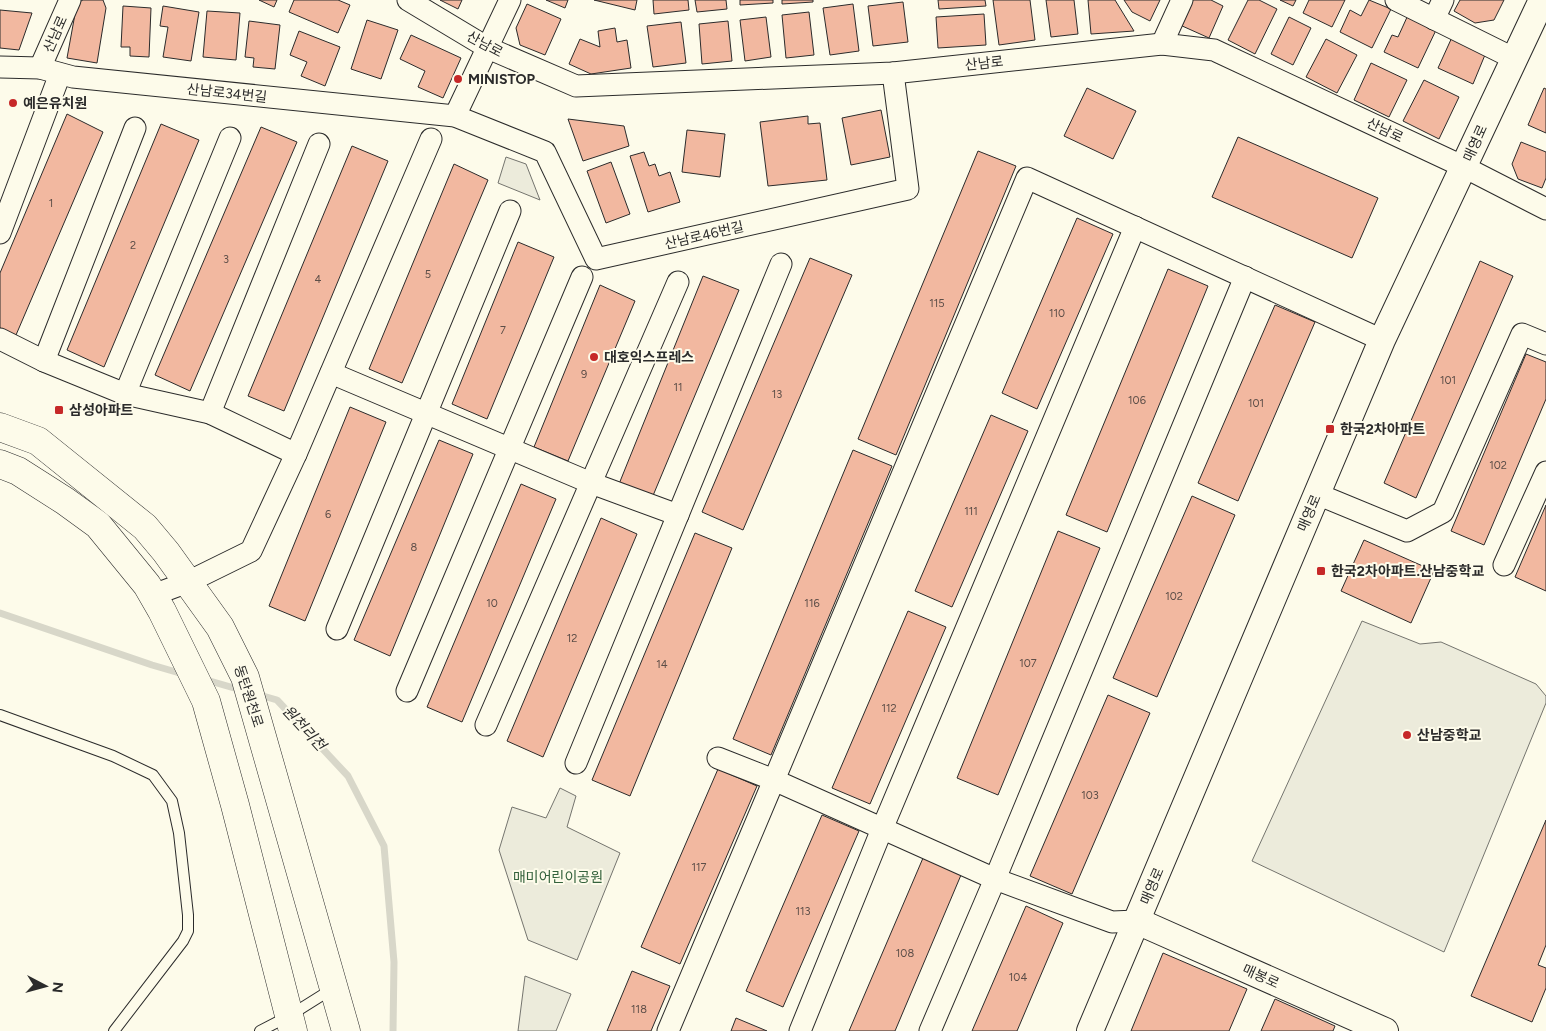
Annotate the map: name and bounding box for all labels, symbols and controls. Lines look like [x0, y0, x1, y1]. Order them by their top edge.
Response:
street label: 산남로 [40, 13, 71, 55]
street label: 산남로 [464, 28, 506, 61]
street label: 산남로 [964, 53, 1004, 74]
place label: MINISTOP [468, 71, 536, 88]
marker: MINISTOP [452, 73, 464, 85]
street label: 산남로34번길 [186, 81, 268, 106]
place label: 예은유치원 [23, 95, 87, 112]
marker: 예은유치원 [7, 97, 19, 109]
street label: 산남로 [1364, 115, 1406, 146]
street label: 매영로 [1460, 122, 1491, 164]
house number: 1 [49, 197, 53, 210]
street label: 산남로46번길 [663, 218, 746, 253]
house number: 2 [130, 239, 136, 252]
house number: 3 [223, 253, 229, 266]
house number: 5 [425, 268, 431, 281]
house number: 4 [315, 273, 322, 286]
house number: 115 [929, 297, 945, 310]
house number: 110 [1049, 307, 1065, 320]
house number: 7 [500, 324, 506, 337]
place label: 대호익스프레스 [604, 349, 694, 366]
marker: 대호익스프레스 [588, 351, 600, 363]
house number: 9 [581, 368, 587, 381]
house number: 101 [1440, 374, 1456, 387]
house number: 11 [673, 381, 683, 394]
house number: 13 [772, 388, 782, 401]
house number: 106 [1128, 394, 1146, 407]
house number: 101 [1248, 397, 1264, 410]
place label: 삼성아파트 [69, 402, 134, 419]
marker: 삼성아파트 [53, 404, 65, 416]
place label: 한국2차아파트 [1340, 421, 1426, 438]
marker: 한국2차아파트 [1324, 423, 1336, 435]
house number: 102 [1489, 459, 1507, 472]
street label: 매영로 [1294, 492, 1325, 534]
house number: 111 [964, 505, 978, 518]
house number: 6 [325, 508, 331, 521]
house number: 8 [411, 541, 418, 554]
place label: 한국2차아파트.산남중학교 [1331, 563, 1484, 580]
marker: 한국2차아파트.산남중학교 [1315, 565, 1327, 577]
house number: 102 [1165, 590, 1183, 603]
house number: 10 [486, 597, 498, 610]
house number: 116 [804, 597, 820, 610]
house number: 12 [567, 632, 577, 645]
house number: 107 [1019, 657, 1037, 670]
house number: 14 [656, 658, 668, 671]
street label: 동탄원천로 [230, 663, 267, 730]
water label: 원천리천 [279, 702, 331, 756]
house number: 112 [881, 702, 897, 715]
place label: 산남중학교 [1417, 727, 1482, 744]
marker: 산남중학교 [1401, 729, 1413, 741]
house number: 103 [1081, 789, 1099, 802]
house number: 117 [692, 861, 707, 874]
street label: 매영로 [1137, 865, 1168, 907]
park label: 매미어린이공원 [513, 869, 603, 886]
house number: 113 [795, 905, 811, 918]
house number: 108 [896, 947, 914, 960]
north arrow [20, 961, 70, 1011]
street label: 매봉로 [1240, 961, 1282, 992]
house number: 104 [1009, 971, 1027, 984]
text: N [48, 981, 66, 994]
house number: 118 [631, 1003, 647, 1016]

